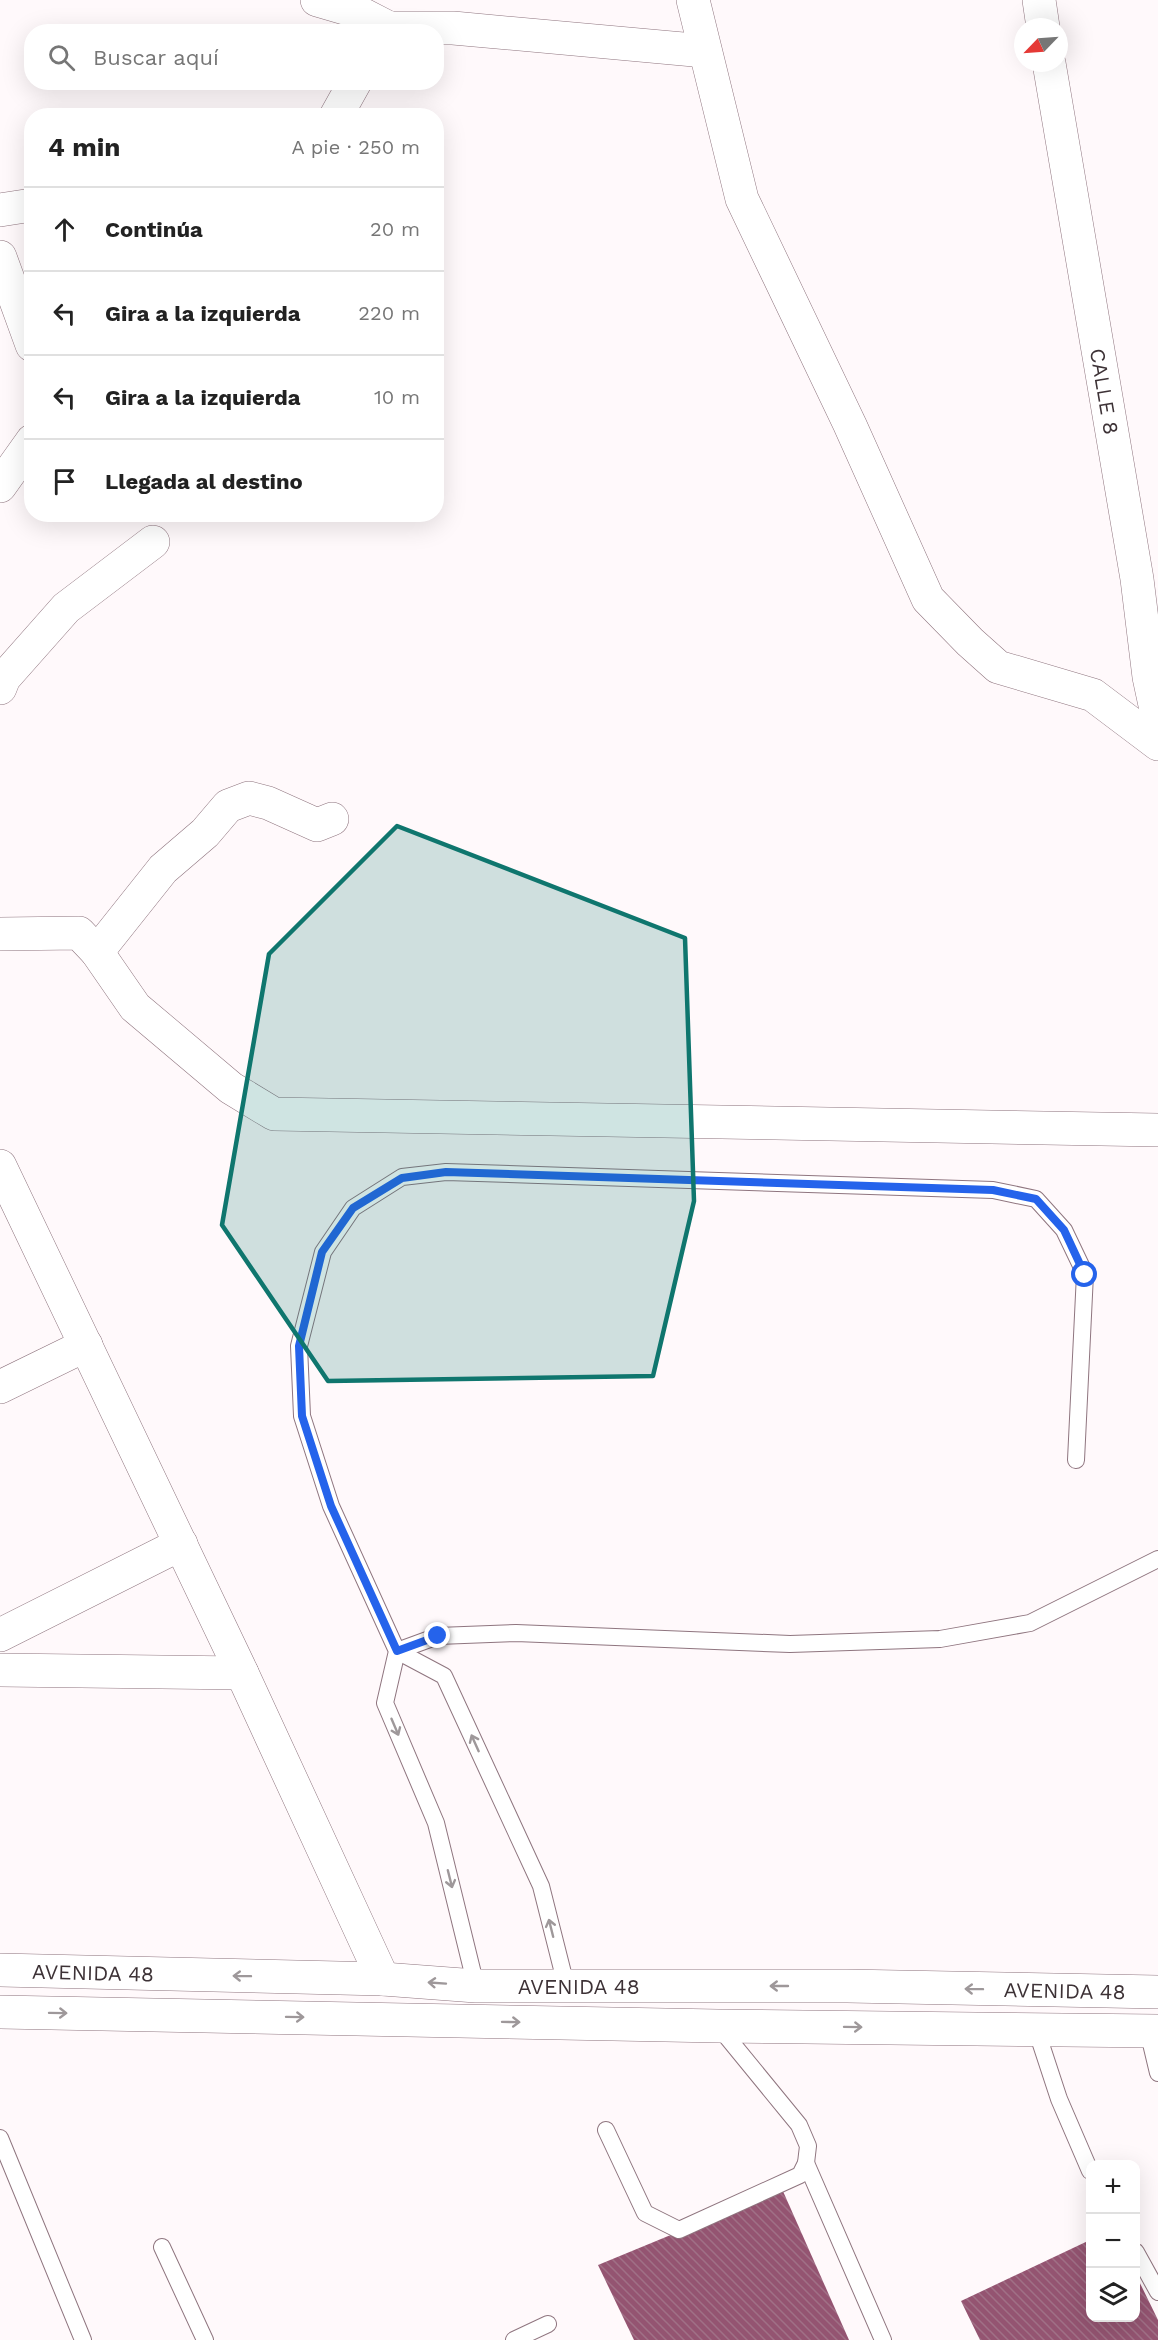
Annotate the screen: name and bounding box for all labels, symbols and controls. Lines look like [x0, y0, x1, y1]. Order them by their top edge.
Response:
north arrow [1014, 18, 1068, 72]
search box [24, 24, 444, 90]
icon: search [45, 41, 78, 74]
text: Buscar aquí [93, 45, 219, 70]
text: 4 min [48, 132, 120, 162]
text: A pie · 250 m [292, 135, 420, 159]
icon: ahead [48, 213, 81, 246]
text: Continúa [105, 217, 203, 242]
text: 20 m [370, 217, 420, 241]
icon: left [48, 297, 81, 330]
text: Gira a la izquierda [105, 301, 301, 326]
text: 220 m [358, 301, 420, 325]
street label: CALLE 8 [1085, 346, 1125, 436]
icon: left [48, 381, 81, 414]
text: Gira a la izquierda [105, 385, 301, 410]
text: 10 m [374, 385, 420, 409]
icon: arrive [48, 465, 81, 498]
text: Llegada al destino [105, 469, 303, 494]
route start [1071, 1261, 1097, 1287]
route end [424, 1622, 450, 1648]
one-way arrow [390, 1718, 401, 1736]
one-way arrow [469, 1735, 480, 1753]
one-way arrow [444, 1869, 456, 1888]
one-way arrow [545, 1919, 557, 1938]
street label: AVENIDA 48 [32, 1958, 154, 1986]
one-way arrow [232, 1970, 252, 1982]
street label: AVENIDA 48 [518, 1974, 640, 1999]
one-way arrow [427, 1977, 447, 1988]
street label: AVENIDA 48 [1003, 1977, 1126, 2004]
one-way arrow [769, 1980, 789, 1992]
one-way arrow [964, 1983, 984, 1994]
one-way arrow [48, 2007, 68, 2019]
one-way arrow [285, 2012, 305, 2023]
one-way arrow [501, 2016, 521, 2027]
one-way arrow [843, 2021, 863, 2033]
map controls [1086, 2160, 1140, 2322]
button: + [1086, 2160, 1140, 2214]
button: − [1086, 2214, 1140, 2268]
button: layers [1086, 2268, 1140, 2322]

